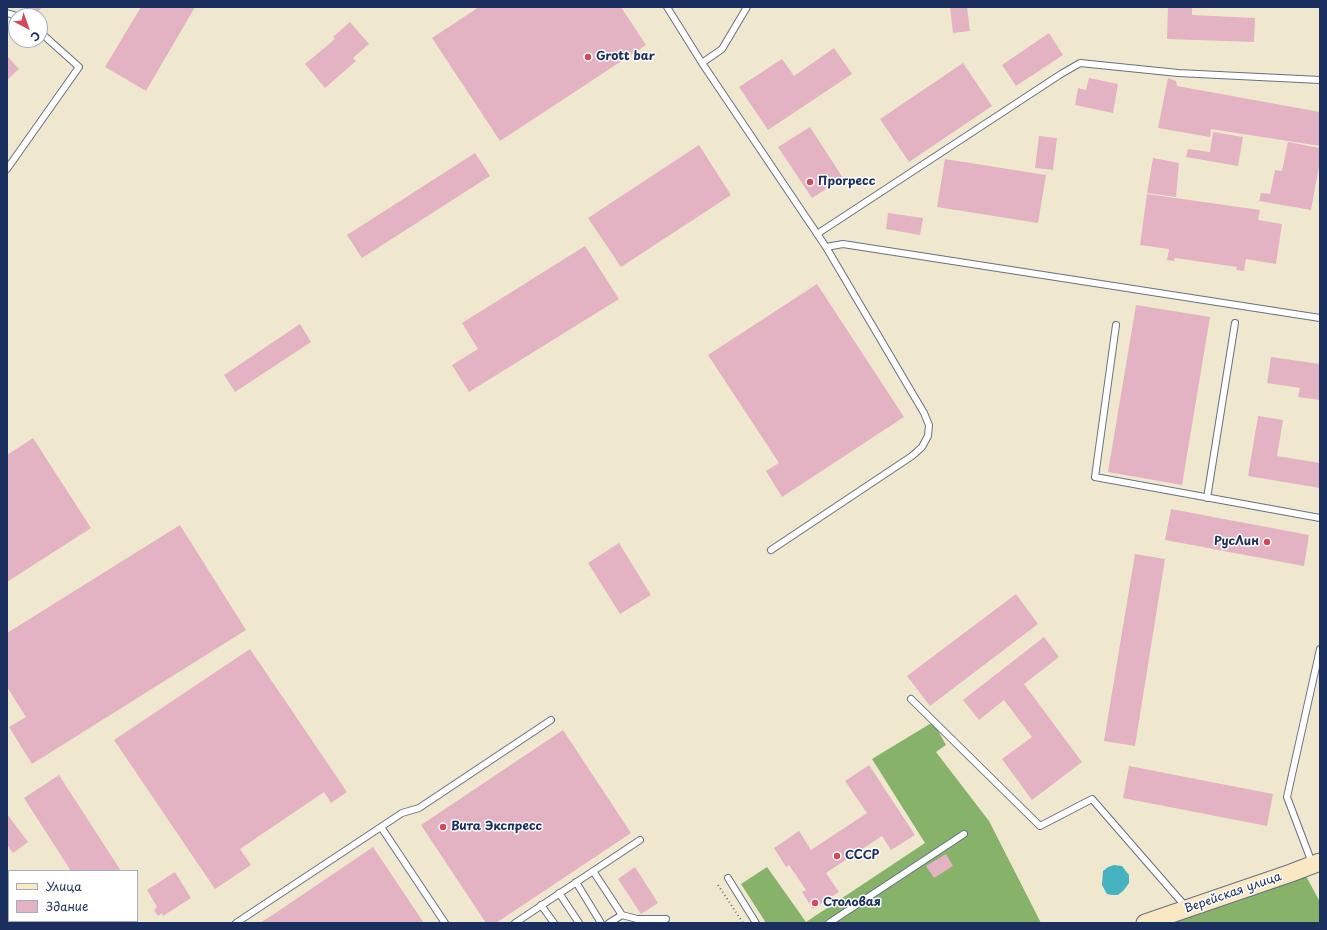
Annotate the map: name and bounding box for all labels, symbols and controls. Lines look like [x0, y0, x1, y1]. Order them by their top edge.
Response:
north arrow [8, 8, 48, 48]
text: С [27, 28, 44, 46]
place label: Grott bar [596, 50, 655, 64]
marker: Grott bar [583, 52, 593, 62]
place label: Прогресс [818, 175, 875, 189]
marker: Прогресс [805, 177, 815, 187]
place label: РусЛин [1214, 535, 1259, 549]
marker: РусЛин [1262, 537, 1272, 547]
place label: Вита Экспресс [451, 820, 542, 834]
marker: Вита Экспресс [438, 822, 448, 832]
place label: СССР [845, 849, 879, 863]
marker: СССР [832, 851, 842, 861]
legend [8, 870, 138, 922]
street label: Верейская улица [1183, 870, 1283, 916]
text: Улица [46, 877, 82, 895]
place label: Столовая [823, 896, 881, 910]
text: Здание [46, 897, 88, 915]
marker: Столовая [810, 898, 820, 908]

